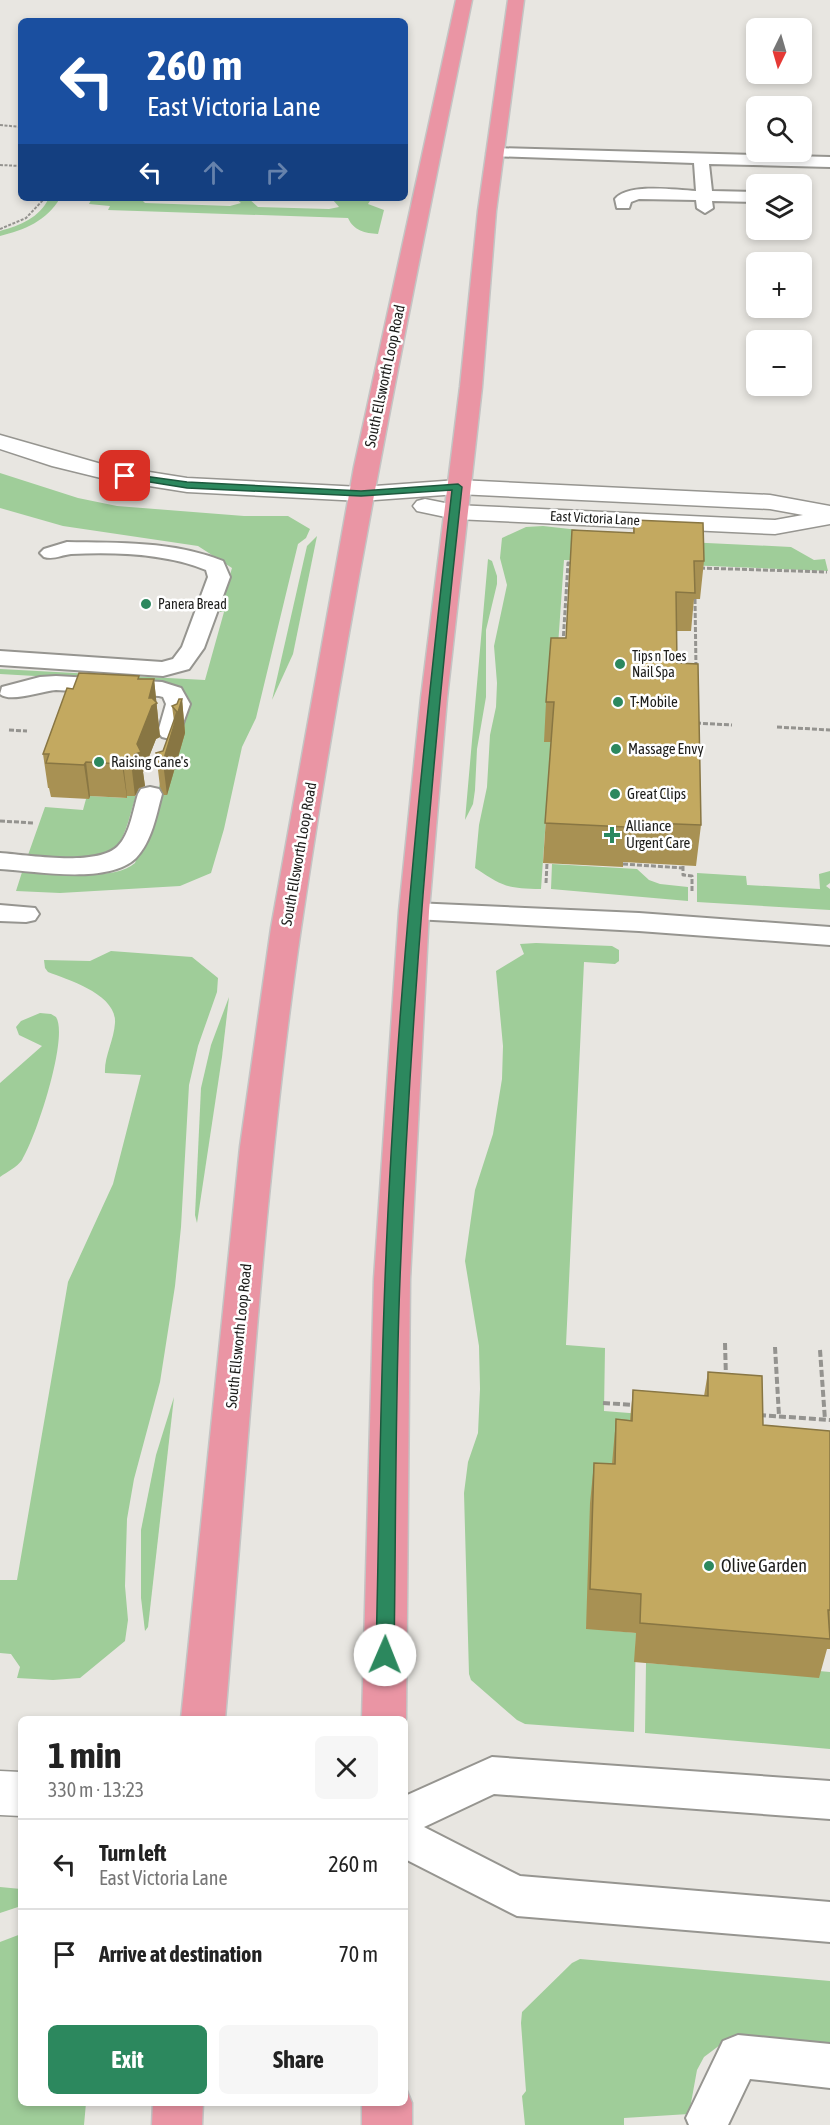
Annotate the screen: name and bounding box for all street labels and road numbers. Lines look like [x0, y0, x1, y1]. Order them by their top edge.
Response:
street label: South Ellsworth Loop Road [361, 303, 408, 449]
street label: East Victoria Lane [550, 508, 640, 528]
street label: South Ellsworth Loop Road [278, 781, 320, 927]
street label: South Ellsworth Loop Road [222, 1263, 255, 1409]

